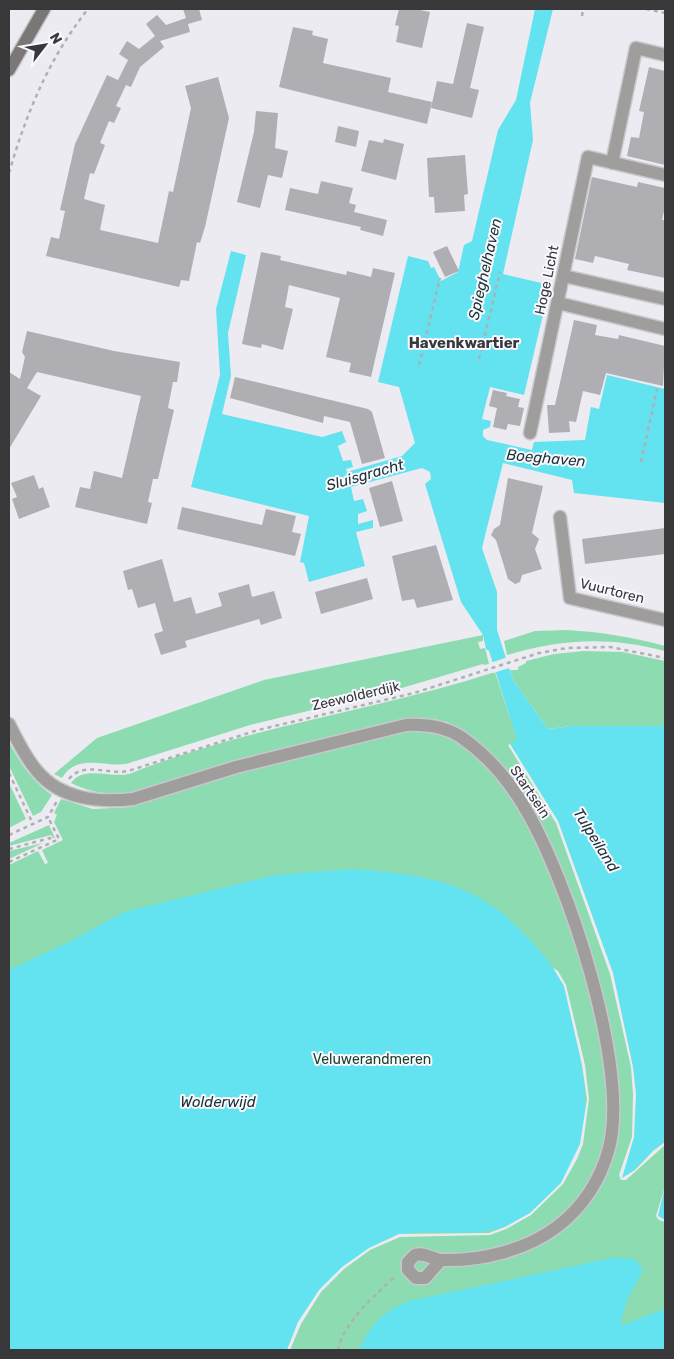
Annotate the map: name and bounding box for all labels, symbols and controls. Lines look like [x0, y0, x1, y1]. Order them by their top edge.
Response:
north arrow [20, 20, 70, 70]
text: N [46, 30, 66, 47]
water label: Spieghelhaven [465, 216, 505, 322]
street label: Hoge Licht [531, 243, 563, 316]
district label: Havenkwartier [409, 334, 520, 352]
water label: Boeghaven [506, 446, 586, 470]
water label: Sluisgracht [324, 455, 406, 495]
street label: Vuurtoren [578, 575, 646, 607]
street label: Zeewolderdijk [310, 677, 403, 714]
street label: Startsein [506, 763, 554, 821]
water label: Tulpeiland [569, 805, 623, 876]
park label: Veluwerandmeren [313, 1051, 431, 1068]
water label: Wolderwijd [180, 1093, 257, 1111]

